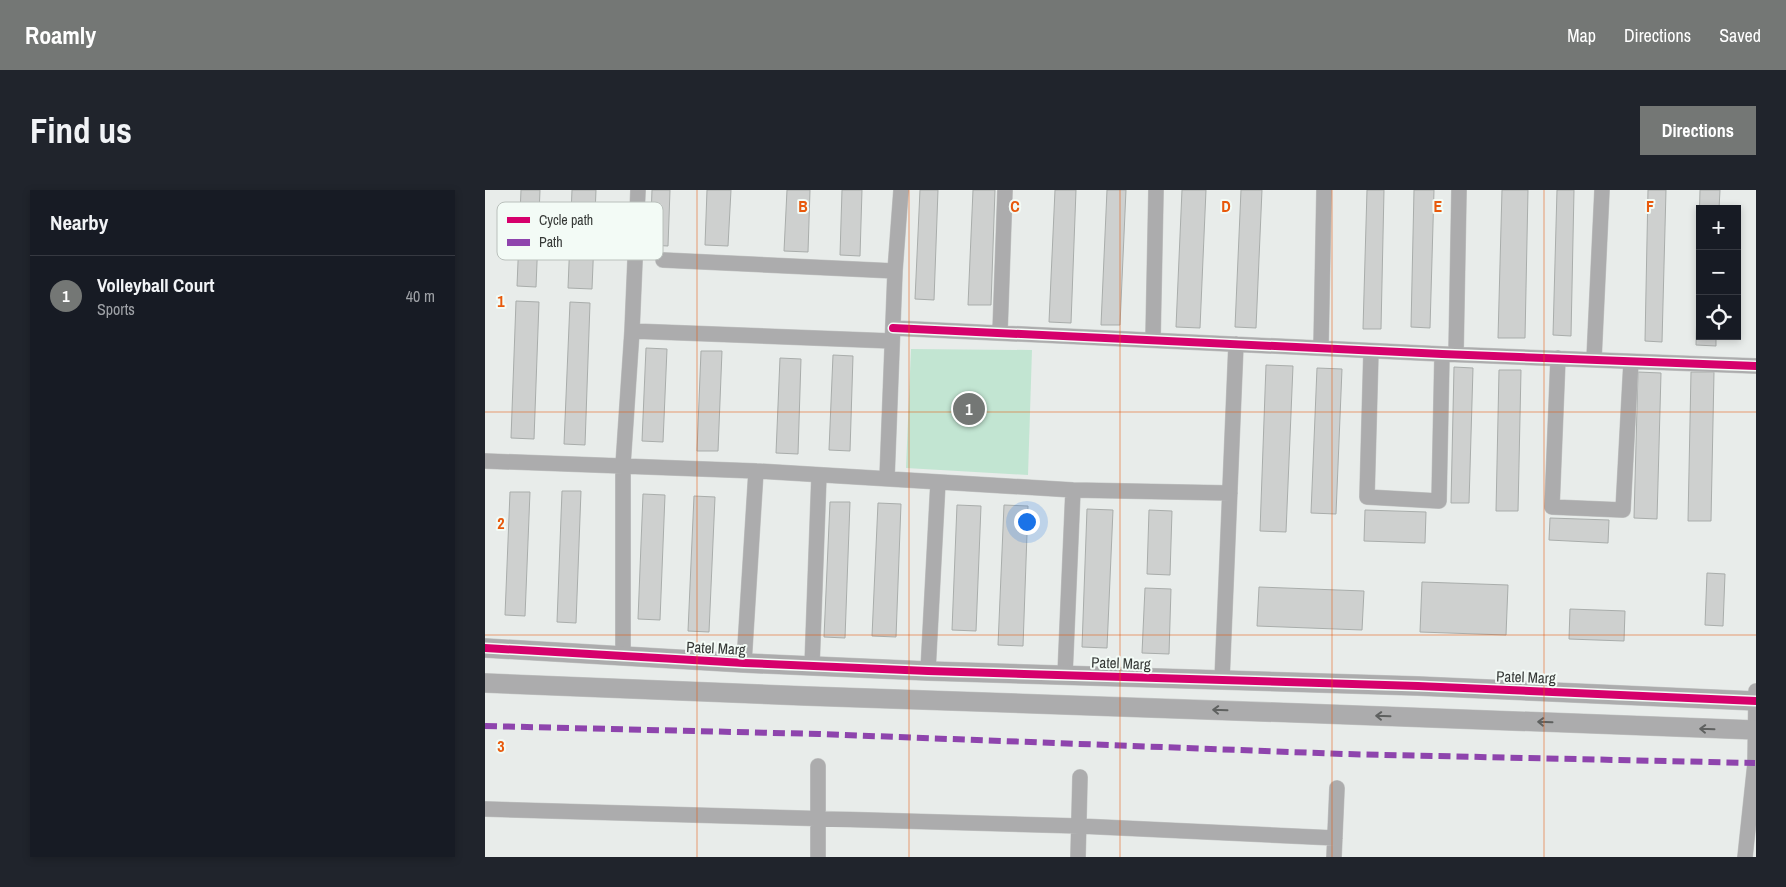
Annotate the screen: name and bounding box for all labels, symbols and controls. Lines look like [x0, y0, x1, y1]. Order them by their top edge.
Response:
text: Roamly [25, 19, 96, 51]
text: Map [1567, 23, 1596, 48]
text: Directions [1624, 23, 1691, 48]
text: Saved [1719, 23, 1761, 48]
button: Directions [1640, 106, 1756, 155]
text: Find us [30, 107, 132, 154]
text: B [798, 195, 808, 217]
text: C [1010, 195, 1020, 217]
text: D [1221, 195, 1231, 217]
text: E [1434, 195, 1443, 217]
text: F [1646, 195, 1654, 217]
legend [497, 202, 663, 260]
map controls [1696, 205, 1741, 340]
button: + [1696, 205, 1741, 250]
text: Nearby [50, 208, 108, 237]
text: Cycle path [539, 211, 593, 229]
text: Path [539, 233, 563, 251]
button: − [1696, 250, 1741, 295]
text: Volleyball Court [97, 272, 214, 298]
text: 1 [62, 285, 70, 307]
text: 40 m [406, 285, 435, 307]
text: 1 [497, 290, 505, 312]
button: locate [1696, 295, 1741, 340]
text: Sports [97, 298, 135, 320]
pin: 1 [953, 390, 985, 428]
your location [1014, 509, 1040, 535]
text: 2 [497, 512, 505, 534]
street label: Patel Marg [686, 636, 746, 660]
street label: Patel Marg [1091, 651, 1151, 675]
street label: Patel Marg [1496, 665, 1556, 689]
one-way arrow [1212, 706, 1228, 715]
one-way arrow [1375, 711, 1391, 720]
one-way arrow [1537, 717, 1554, 727]
one-way arrow [1700, 724, 1716, 733]
text: 3 [497, 735, 505, 757]

